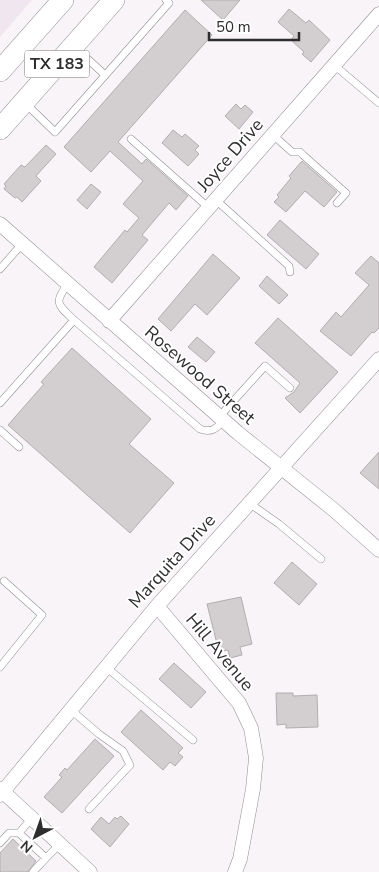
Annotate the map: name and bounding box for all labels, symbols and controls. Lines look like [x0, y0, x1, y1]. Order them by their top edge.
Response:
scale bar [209, 10, 299, 42]
text: 50 m [216, 17, 251, 37]
road number: TX 183 [24, 51, 90, 78]
street label: Joyce Drive [191, 113, 269, 198]
street label: Rosewood Street [140, 320, 261, 430]
street label: Marquita Drive [123, 509, 221, 613]
street label: Hill Avenue [180, 608, 260, 696]
north arrow [10, 812, 60, 862]
text: N [17, 836, 37, 857]

